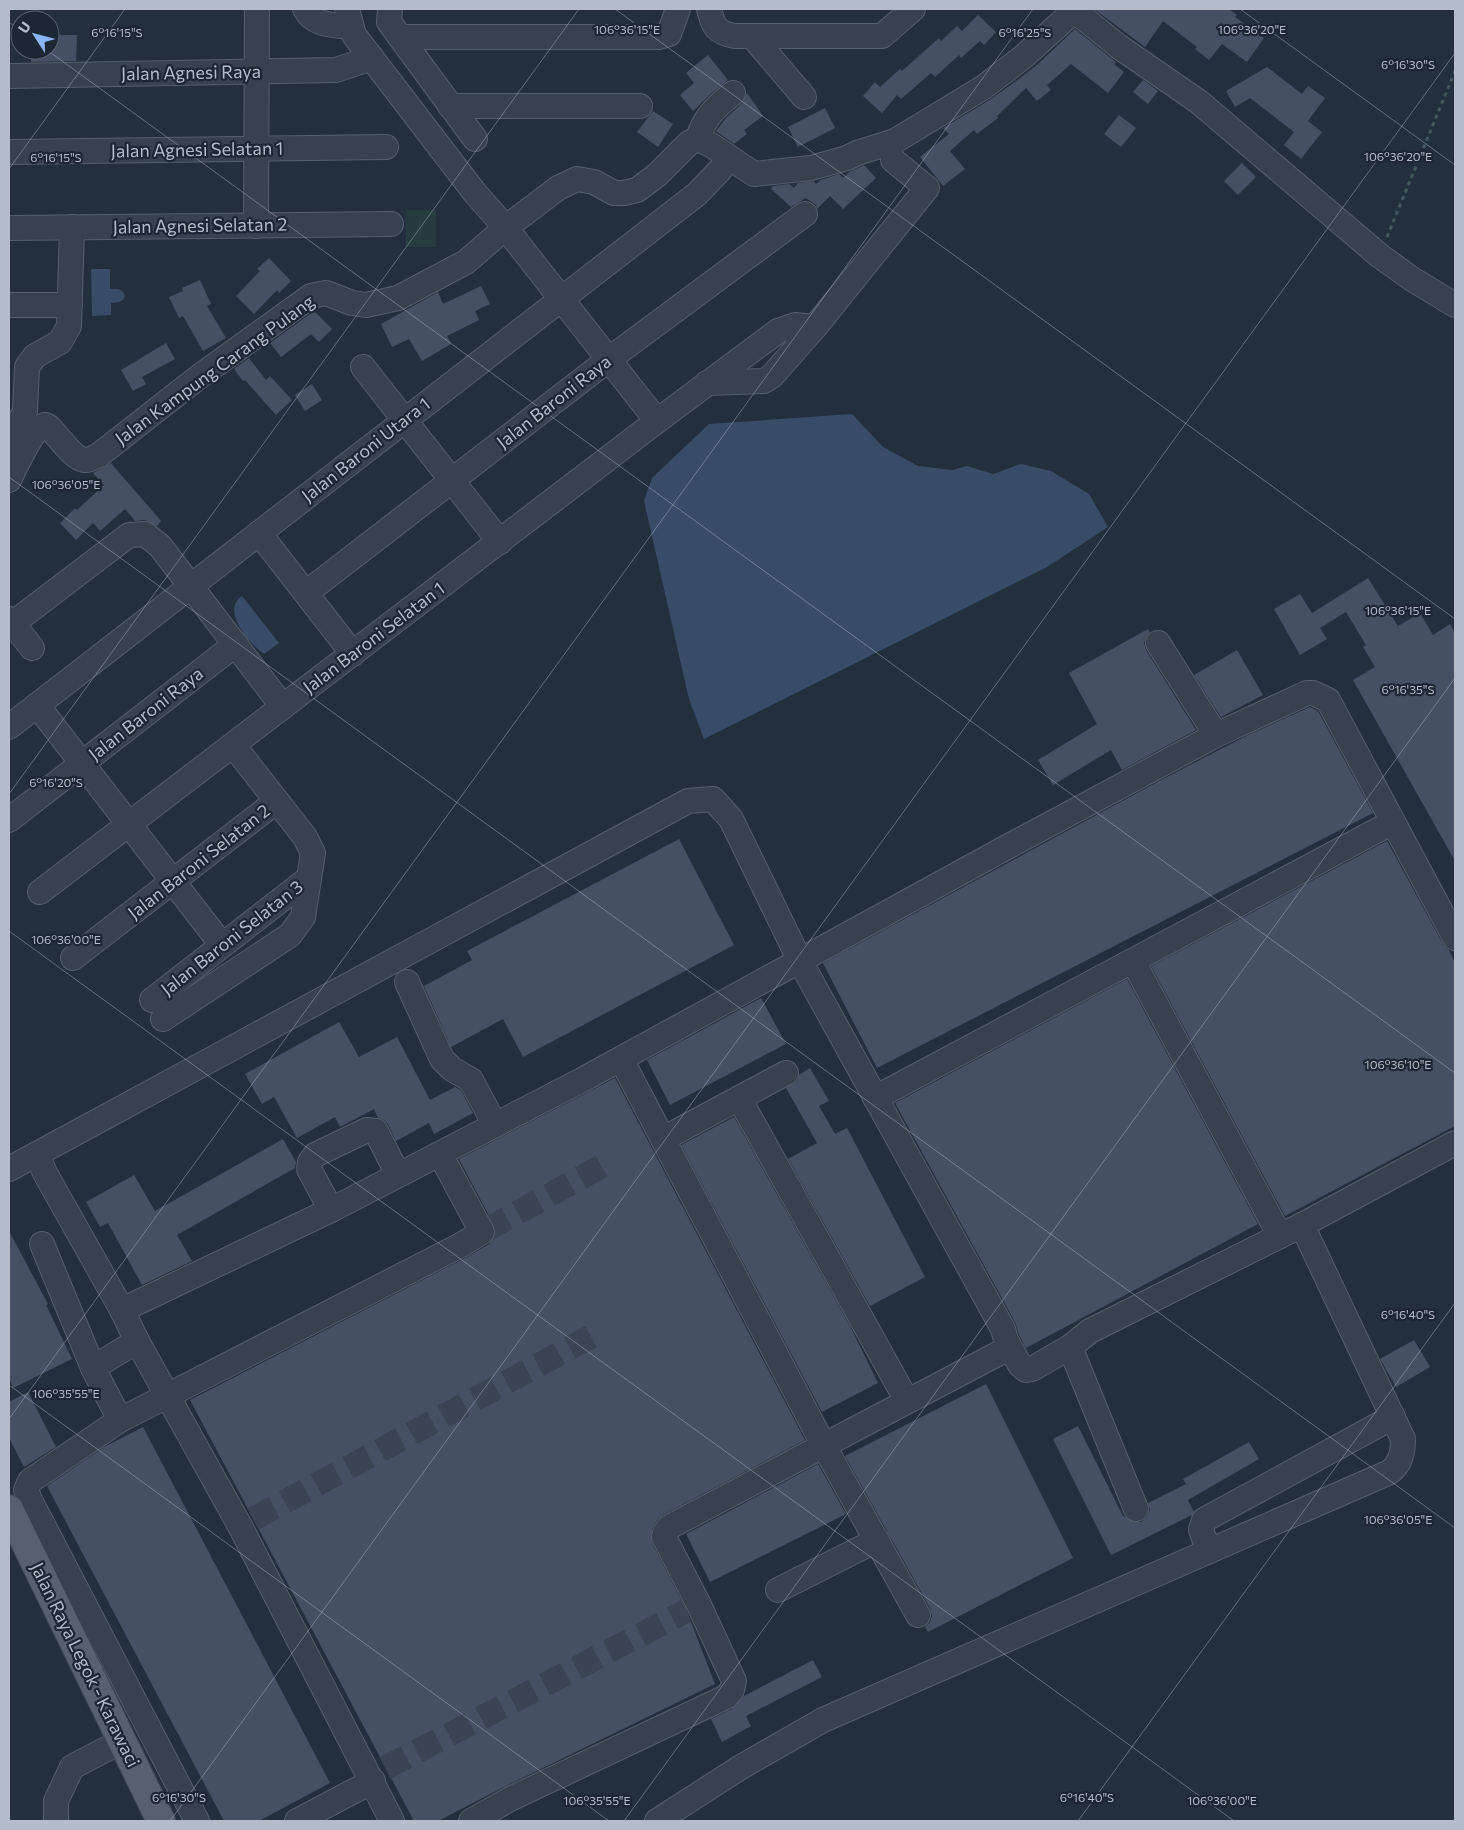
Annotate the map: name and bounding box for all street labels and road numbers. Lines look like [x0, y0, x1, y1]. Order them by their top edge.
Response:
street label: Jalan Agnesi Raya [121, 60, 261, 84]
street label: Jalan Agnesi Selatan 1 [111, 136, 283, 162]
street label: Jalan Agnesi Selatan 2 [112, 212, 288, 238]
street label: Jalan Kampung Carang Pulang [110, 289, 319, 449]
street label: Jalan Baroni Raya [492, 350, 615, 453]
street label: Jalan Baroni Utara 1 [297, 392, 434, 506]
street label: Jalan Baroni Selatan 1 [298, 577, 449, 698]
street label: Jalan Baroni Raya [84, 662, 207, 765]
street label: Jalan Baroni Selatan 2 [123, 799, 274, 923]
street label: Jalan Baroni Selatan 3 [156, 875, 307, 1000]
street label: Jalan Raya Legok - Karawaci [27, 1559, 145, 1770]

